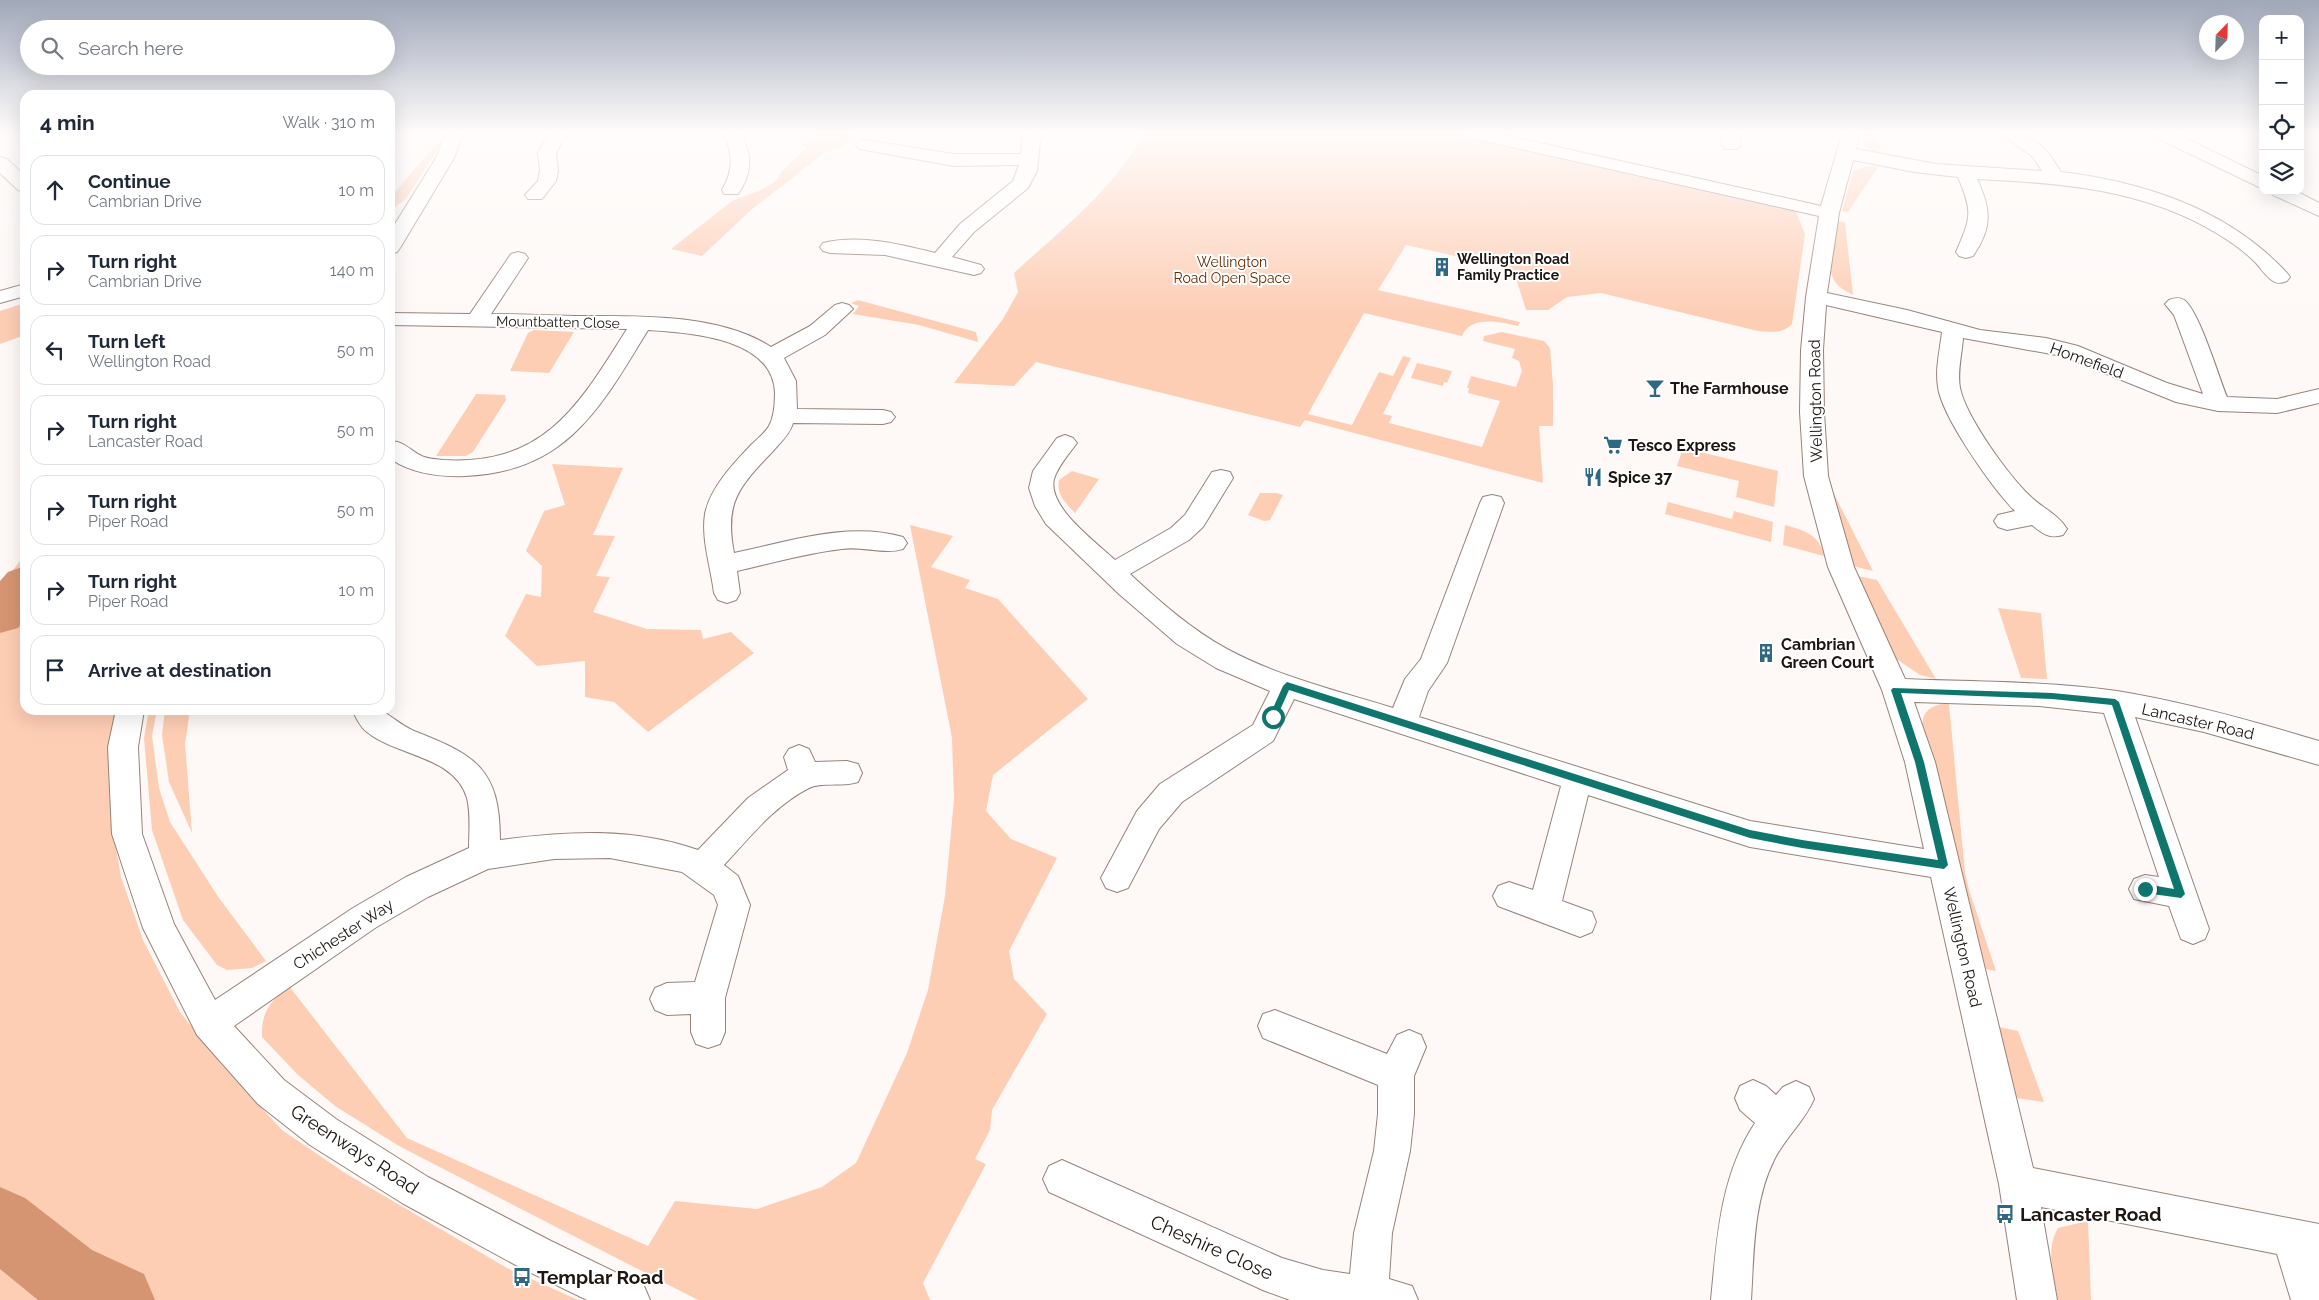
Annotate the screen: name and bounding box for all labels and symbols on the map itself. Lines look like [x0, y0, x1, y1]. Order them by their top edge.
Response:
north arrow [2199, 15, 2244, 60]
place label: Wellington Road Family Practice [1457, 251, 1569, 283]
park label: Wellington Road Open Space [1174, 254, 1290, 286]
building icon: Wellington Road Family Practice [1431, 256, 1453, 278]
street label: Mountbatten Close [496, 313, 620, 331]
street label: Homefield [2047, 338, 2126, 383]
street label: Wellington Road [1805, 339, 1826, 463]
bar icon: The Farmhouse [1644, 377, 1666, 399]
place label: The Farmhouse [1670, 379, 1789, 398]
supermarket icon: Tesco Express [1602, 434, 1624, 456]
place label: Tesco Express [1628, 436, 1736, 455]
restaurant icon: Spice 37 [1582, 466, 1604, 488]
place label: Spice 37 [1608, 468, 1672, 487]
place label: Cambrian Green Court [1781, 635, 1874, 672]
building icon: Cambrian Green Court [1755, 642, 1777, 664]
street label: Lancaster Road [2140, 699, 2256, 744]
route start [1262, 706, 1285, 729]
route end [2134, 878, 2157, 901]
street label: Wellington Road [1939, 885, 1986, 1009]
street label: Chichester Way [290, 895, 397, 974]
street label: Greenways Road [287, 1099, 423, 1199]
bus stop icon: Lancaster Road [1994, 1203, 2016, 1225]
place label: Lancaster Road [2020, 1203, 2161, 1225]
street label: Cheshire Close [1147, 1210, 1277, 1284]
bus stop icon: Templar Road [511, 1266, 533, 1288]
place label: Templar Road [537, 1266, 663, 1288]

